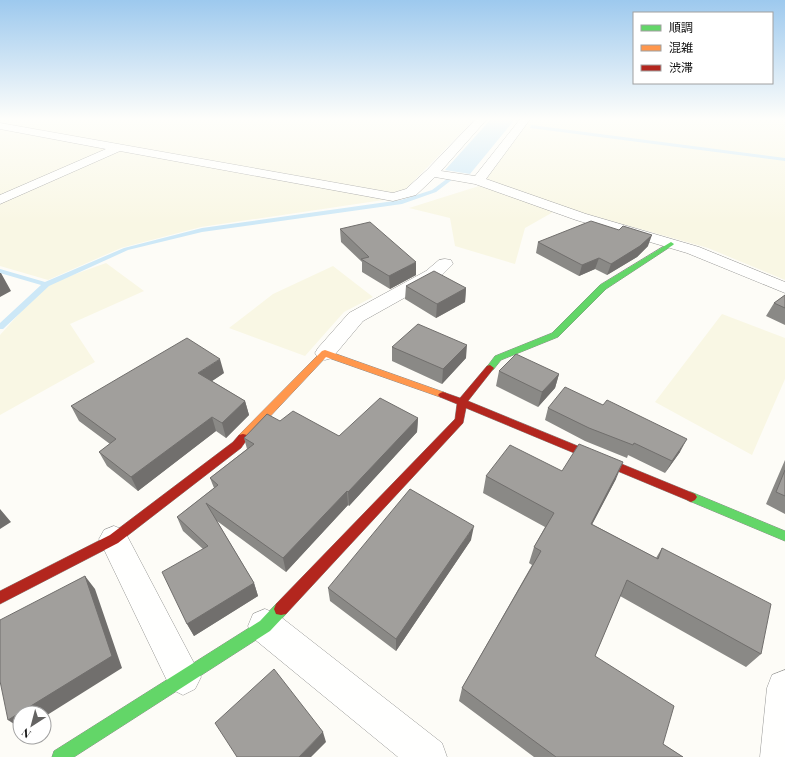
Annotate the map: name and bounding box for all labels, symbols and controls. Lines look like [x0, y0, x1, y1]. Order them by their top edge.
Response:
legend [633, 12, 773, 84]
text: 順調 [669, 19, 693, 35]
text: 混雑 [669, 39, 693, 55]
text: 渋滞 [669, 59, 693, 75]
north arrow [12, 705, 52, 745]
text: N [18, 725, 33, 742]

